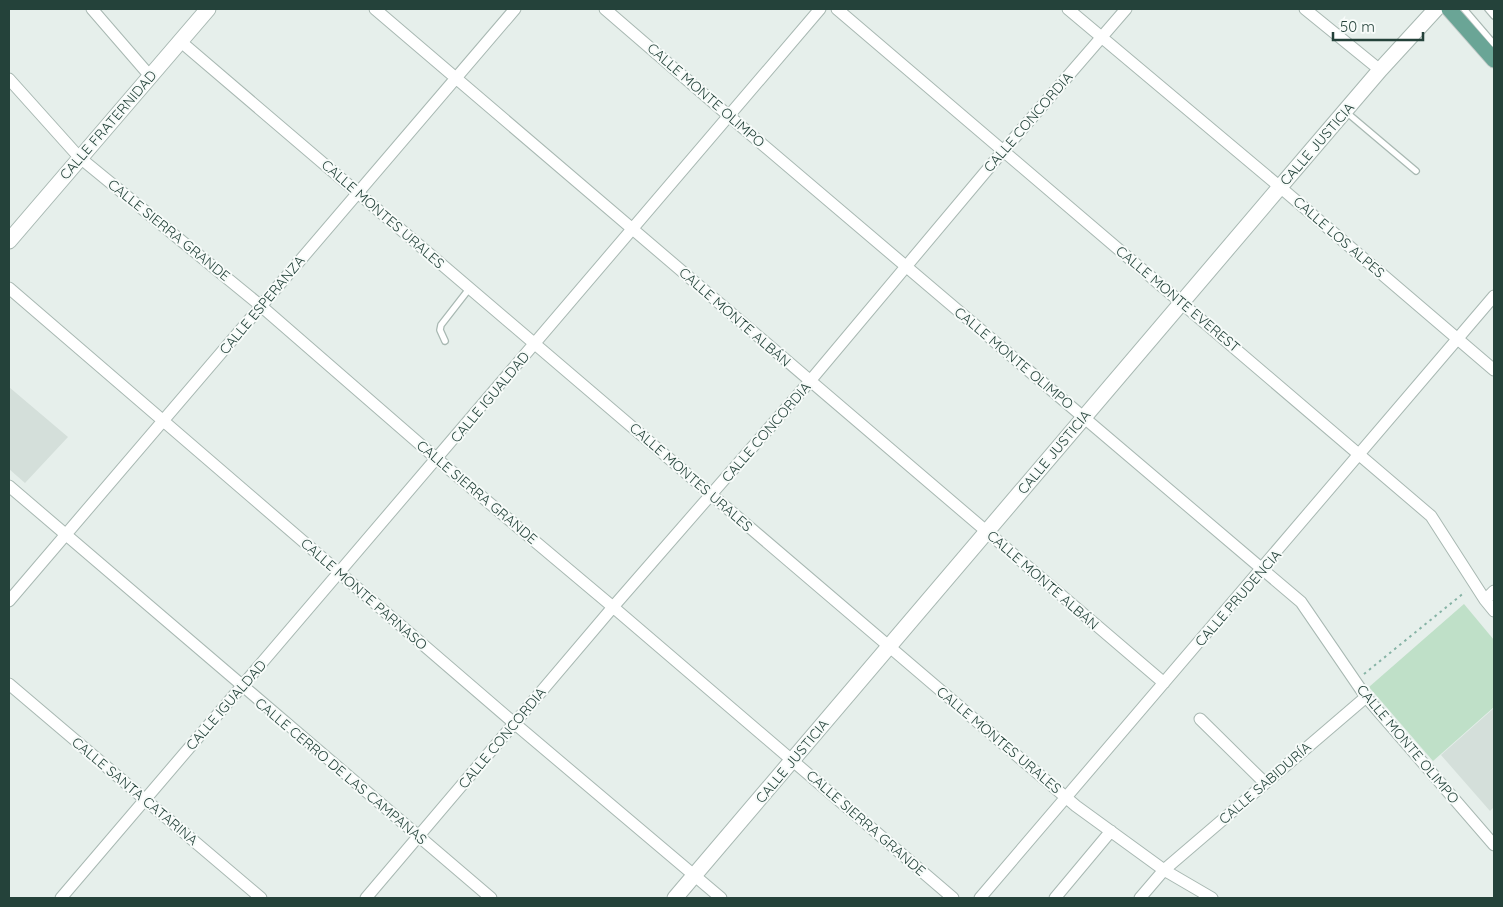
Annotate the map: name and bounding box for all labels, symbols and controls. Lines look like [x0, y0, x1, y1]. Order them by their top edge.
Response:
scale bar [1333, 10, 1423, 42]
text: 50 m [1340, 17, 1375, 36]
street label: CALLE MONTE OLIMPO [644, 39, 769, 151]
street label: CALLE FRATERNIDAD [56, 67, 160, 183]
street label: CALLE CONCORDIA [980, 68, 1076, 176]
street label: CALLE JUSTICIA [1276, 99, 1358, 189]
street label: CALLE MONTES URALES [318, 156, 448, 272]
street label: CALLE SIERRA GRANDE [104, 175, 234, 285]
street label: CALLE LOS ALPES [1290, 192, 1388, 282]
street label: CALLE MONTE EVEREST [1112, 242, 1244, 356]
street label: CALLE ESPERANZA [215, 252, 309, 358]
street label: CALLE MONTE ALBÁN [675, 263, 795, 371]
street label: CALLE MONTE OLIMPO [951, 303, 1077, 413]
street label: CALLE IGUALDAD [447, 348, 533, 446]
street label: CALLE CONCORDIA [718, 378, 814, 486]
street label: CALLE JUSTICIA [1014, 406, 1094, 498]
street label: CALLE MONTES URALES [626, 419, 756, 535]
street label: CALLE SIERRA GRANDE [413, 436, 541, 548]
street label: CALLE MONTE ALBÁN [983, 526, 1103, 634]
street label: CALLE MONTE PARNASO [297, 534, 431, 654]
street label: CALLE PRUDENCIA [1191, 546, 1285, 650]
street label: CALLE IGUALDAD [182, 656, 270, 754]
street label: CALLE MONTE OLIMPO [1353, 681, 1463, 807]
street label: CALLE MONTES URALES [933, 683, 1065, 797]
street label: CALLE CONCORDIA [454, 684, 550, 792]
street label: CALLE CERRO DE LAS CAMPANAS [251, 694, 431, 848]
street label: CALLE JUSTICIA [752, 715, 832, 807]
street label: CALLE SANTA CATARINA [68, 733, 202, 849]
street label: CALLE SABIDURÍA [1215, 738, 1315, 828]
street label: CALLE SIERRA GRANDE [803, 766, 929, 880]

